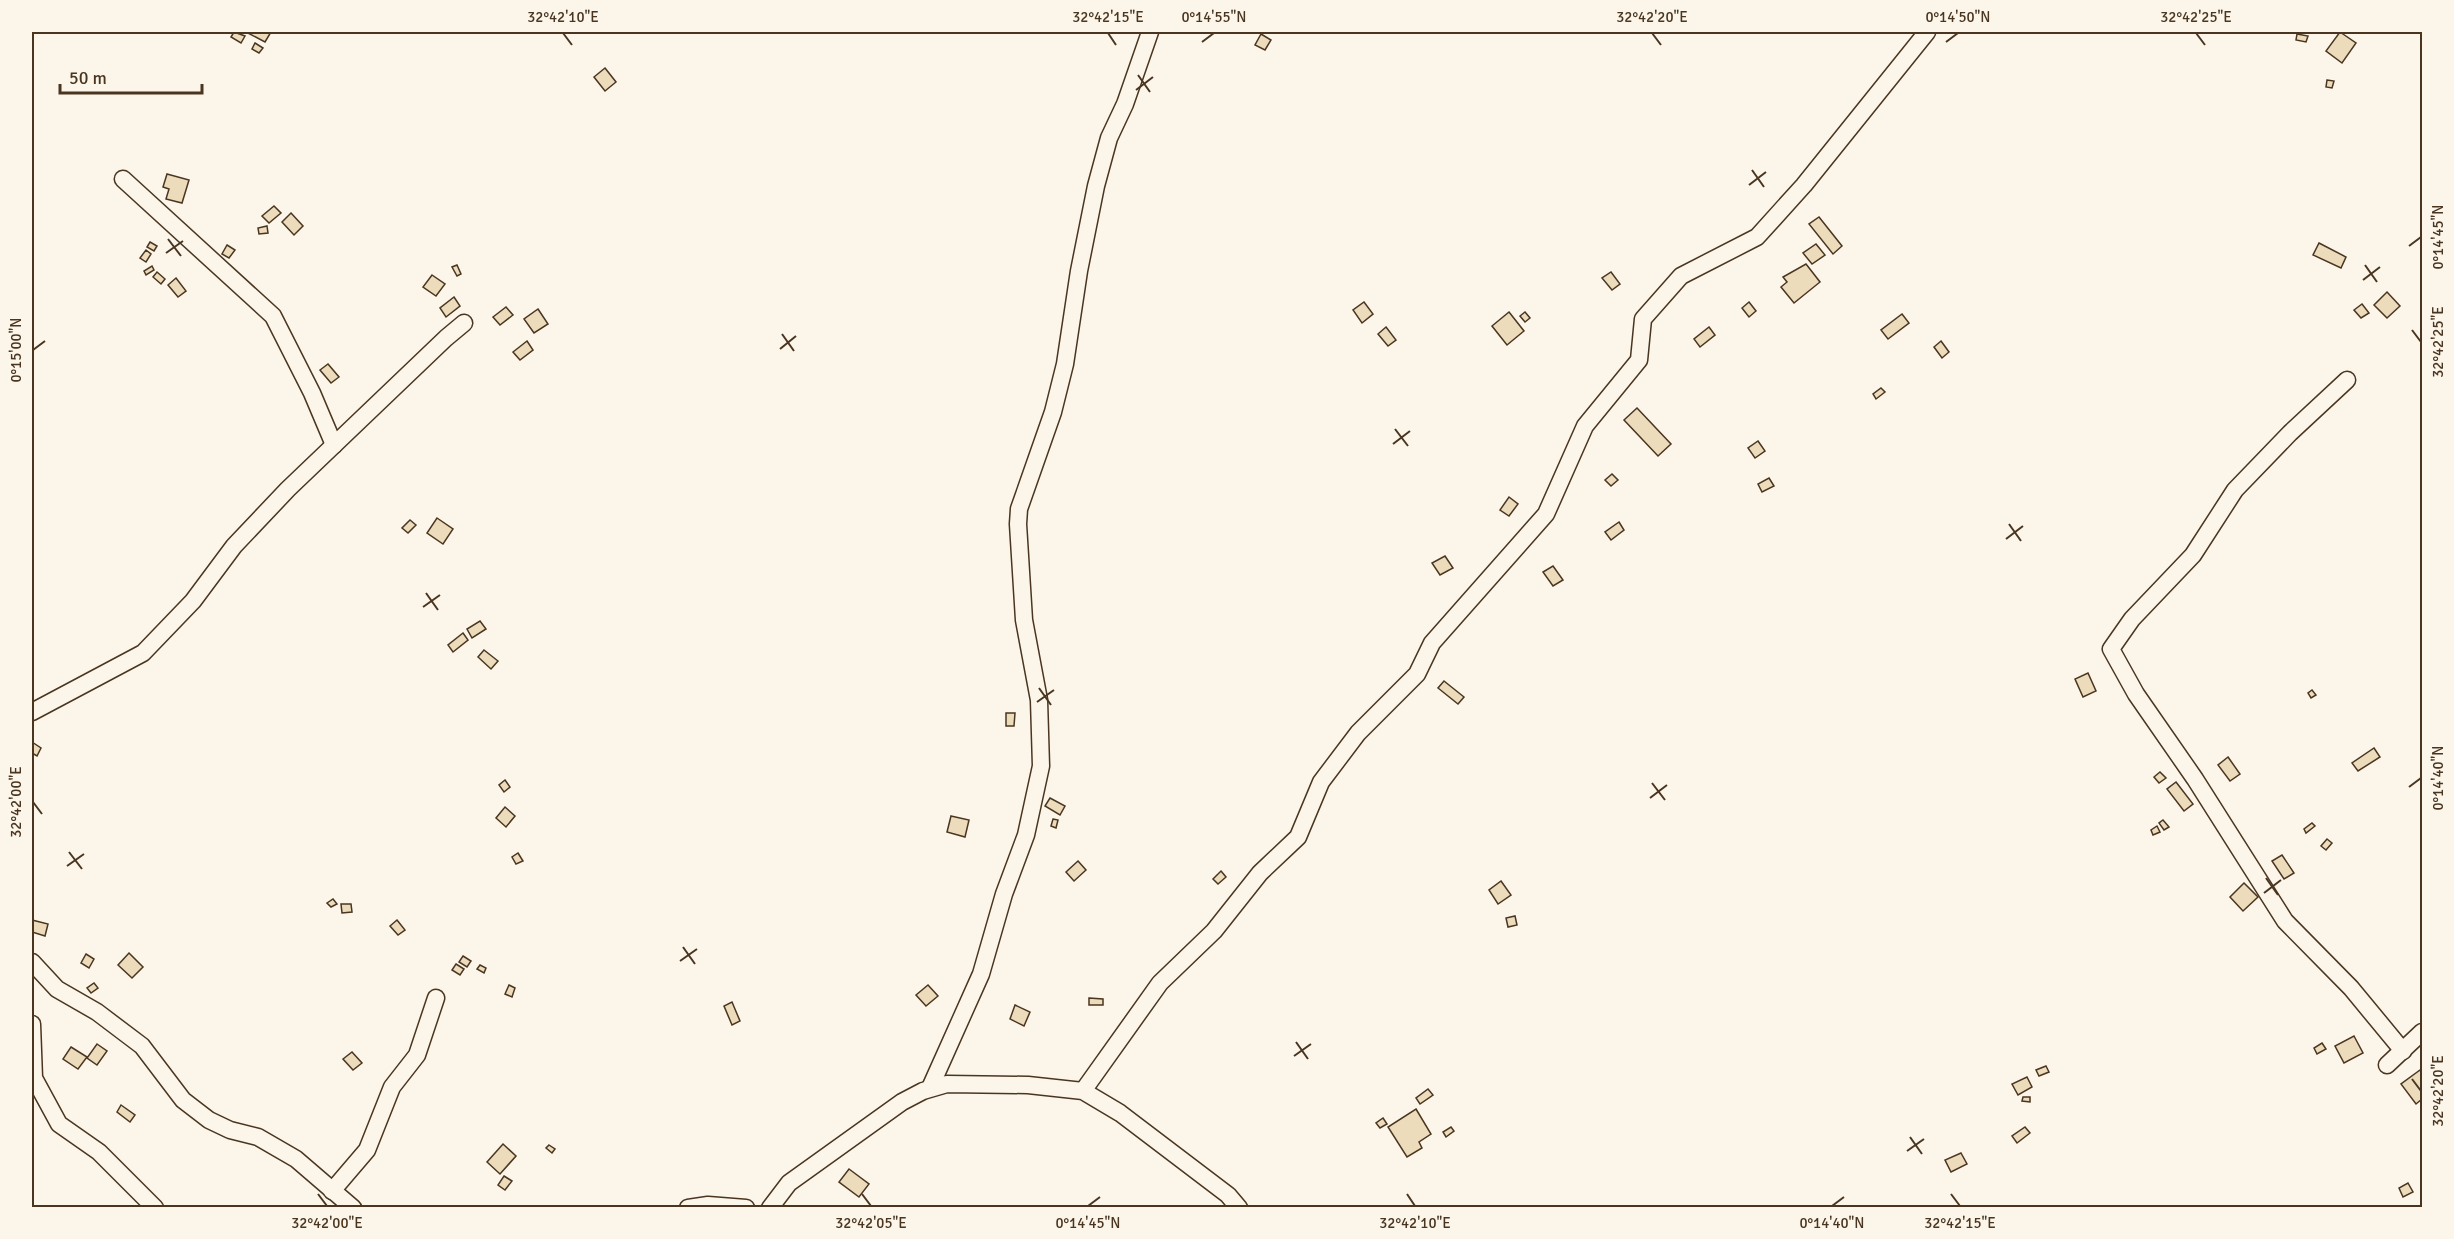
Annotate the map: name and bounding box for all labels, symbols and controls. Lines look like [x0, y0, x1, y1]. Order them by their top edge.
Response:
text: 32°42'10"E [527, 8, 599, 26]
text: 32°42'15"E [1072, 8, 1144, 26]
text: 0°14'55"N [1181, 8, 1247, 26]
text: 32°42'20"E [1616, 8, 1688, 26]
text: 0°14'50"N [1925, 8, 1991, 26]
text: 32°42'25"E [2160, 8, 2232, 26]
scale bar [60, 57, 202, 95]
text: 50 m [69, 67, 107, 89]
text: 0°14'45"N [2429, 204, 2447, 270]
text: 32°42'25"E [2429, 306, 2447, 378]
text: 0°15'00"N [7, 317, 25, 383]
text: 0°14'40"N [2429, 745, 2447, 811]
text: 32°42'00"E [7, 766, 25, 838]
text: 32°42'20"E [2429, 1055, 2447, 1127]
text: 32°42'00"E [291, 1214, 363, 1232]
text: 32°42'05"E [835, 1214, 907, 1232]
text: 0°14'45"N [1055, 1214, 1121, 1232]
text: 32°42'10"E [1379, 1214, 1451, 1232]
text: 0°14'40"N [1799, 1214, 1865, 1232]
text: 32°42'15"E [1924, 1214, 1996, 1232]

